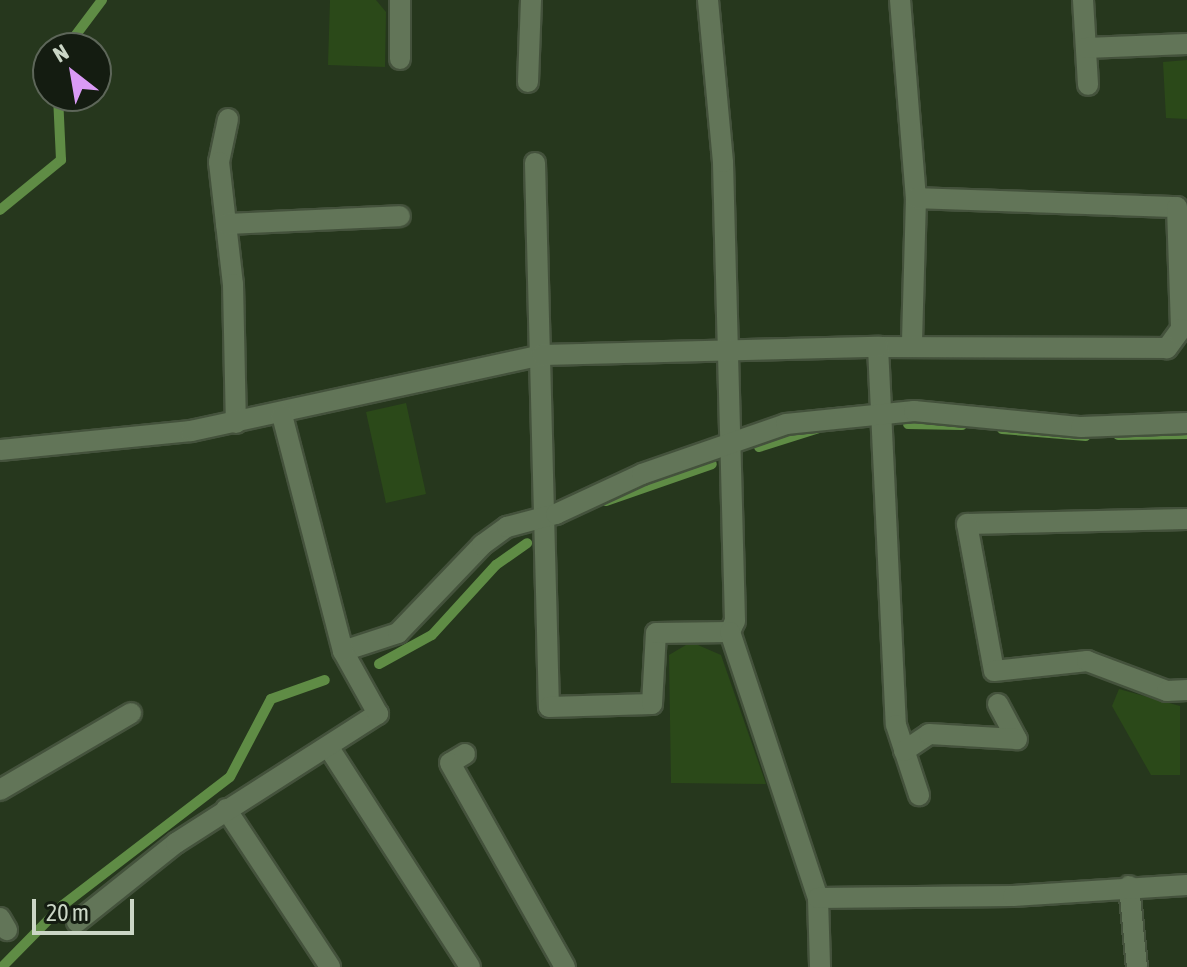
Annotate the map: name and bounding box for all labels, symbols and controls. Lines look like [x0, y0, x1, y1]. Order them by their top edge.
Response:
north arrow [32, 32, 112, 112]
text: N [48, 39, 73, 68]
scale bar [36, 883, 138, 933]
text: 20 m [46, 899, 89, 926]

